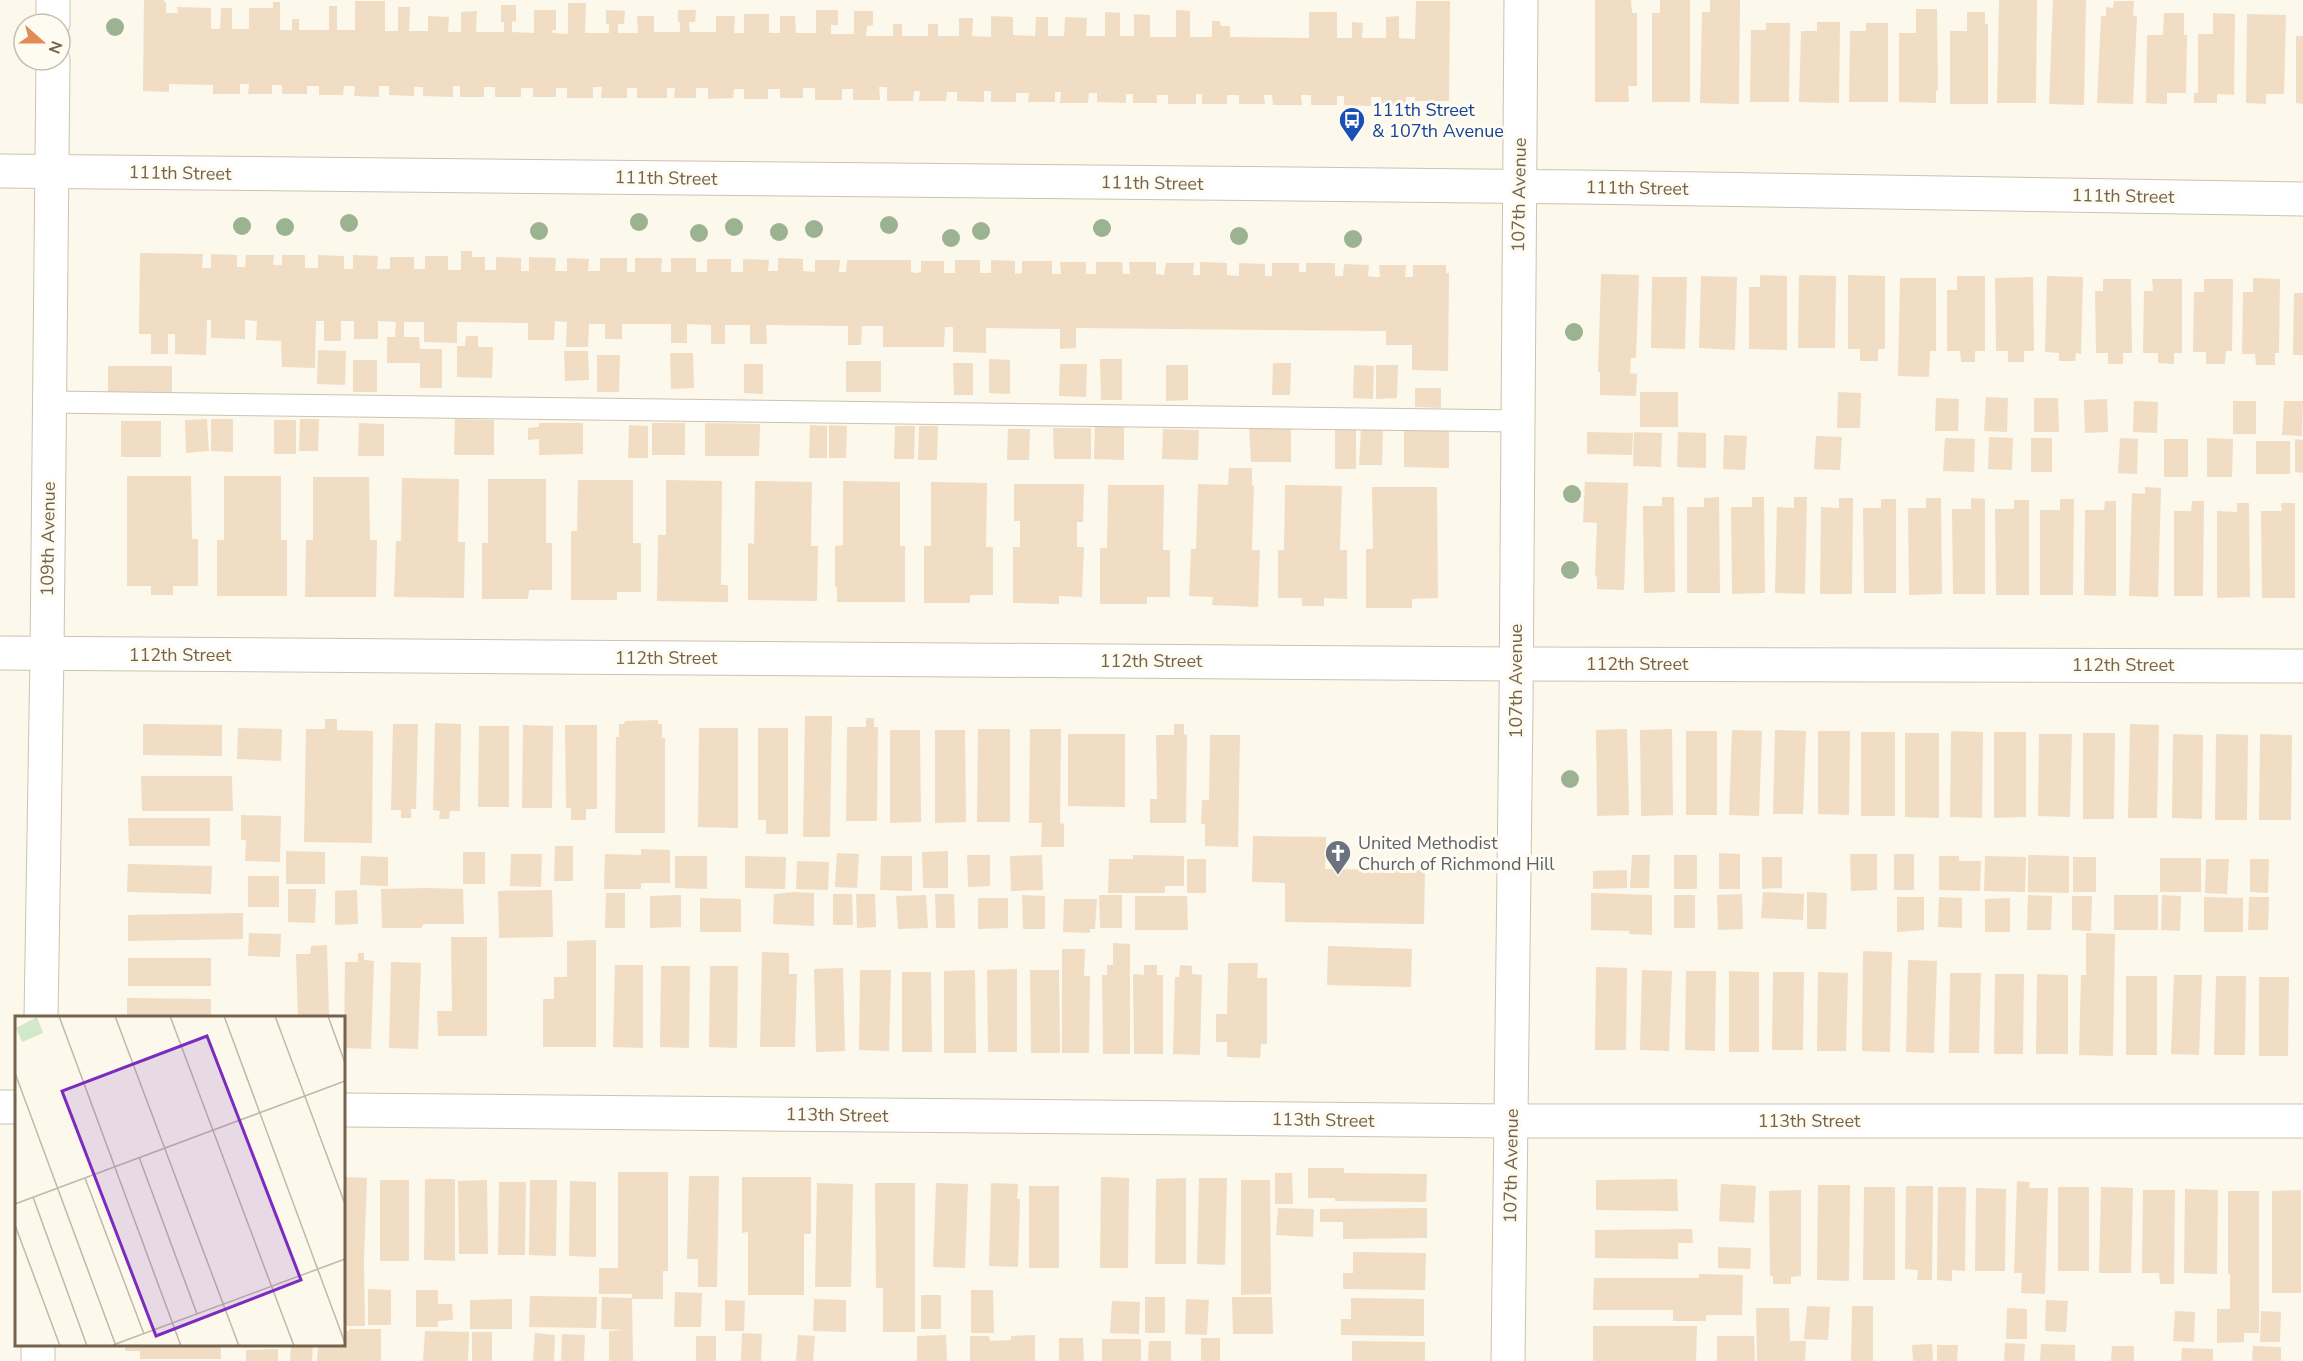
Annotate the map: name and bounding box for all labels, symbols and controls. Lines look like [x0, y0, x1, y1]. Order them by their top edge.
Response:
north arrow [12, 12, 72, 72]
text: N [43, 37, 67, 57]
place label: 111th Street & 107th Avenue [1372, 98, 1504, 143]
bus stop icon: 111th Street & 107th Avenue [1337, 105, 1367, 143]
street label: 107th Avenue [1506, 137, 1532, 253]
street label: 111th Street [128, 160, 232, 186]
street label: 111th Street [614, 165, 718, 191]
street label: 111th Street [1100, 170, 1204, 196]
street label: 111th Street [1585, 175, 1689, 201]
street label: 111th Street [2071, 183, 2175, 209]
street label: 109th Avenue [35, 481, 61, 597]
street label: 107th Avenue [1504, 624, 1528, 738]
street label: 112th Street [129, 643, 232, 667]
street label: 112th Street [615, 646, 718, 670]
street label: 112th Street [1100, 649, 1203, 673]
street label: 112th Street [1586, 652, 1689, 676]
street label: 112th Street [2072, 653, 2175, 677]
place label: United Methodist Church of Richmond Hill [1358, 831, 1555, 876]
church icon: United Methodist Church of Richmond Hill [1323, 838, 1353, 876]
inset map [15, 1016, 345, 1346]
street label: 113th Street [785, 1102, 889, 1128]
street label: 113th Street [1271, 1107, 1375, 1133]
street label: 107th Avenue [1498, 1108, 1524, 1224]
street label: 113th Street [1758, 1109, 1861, 1133]

